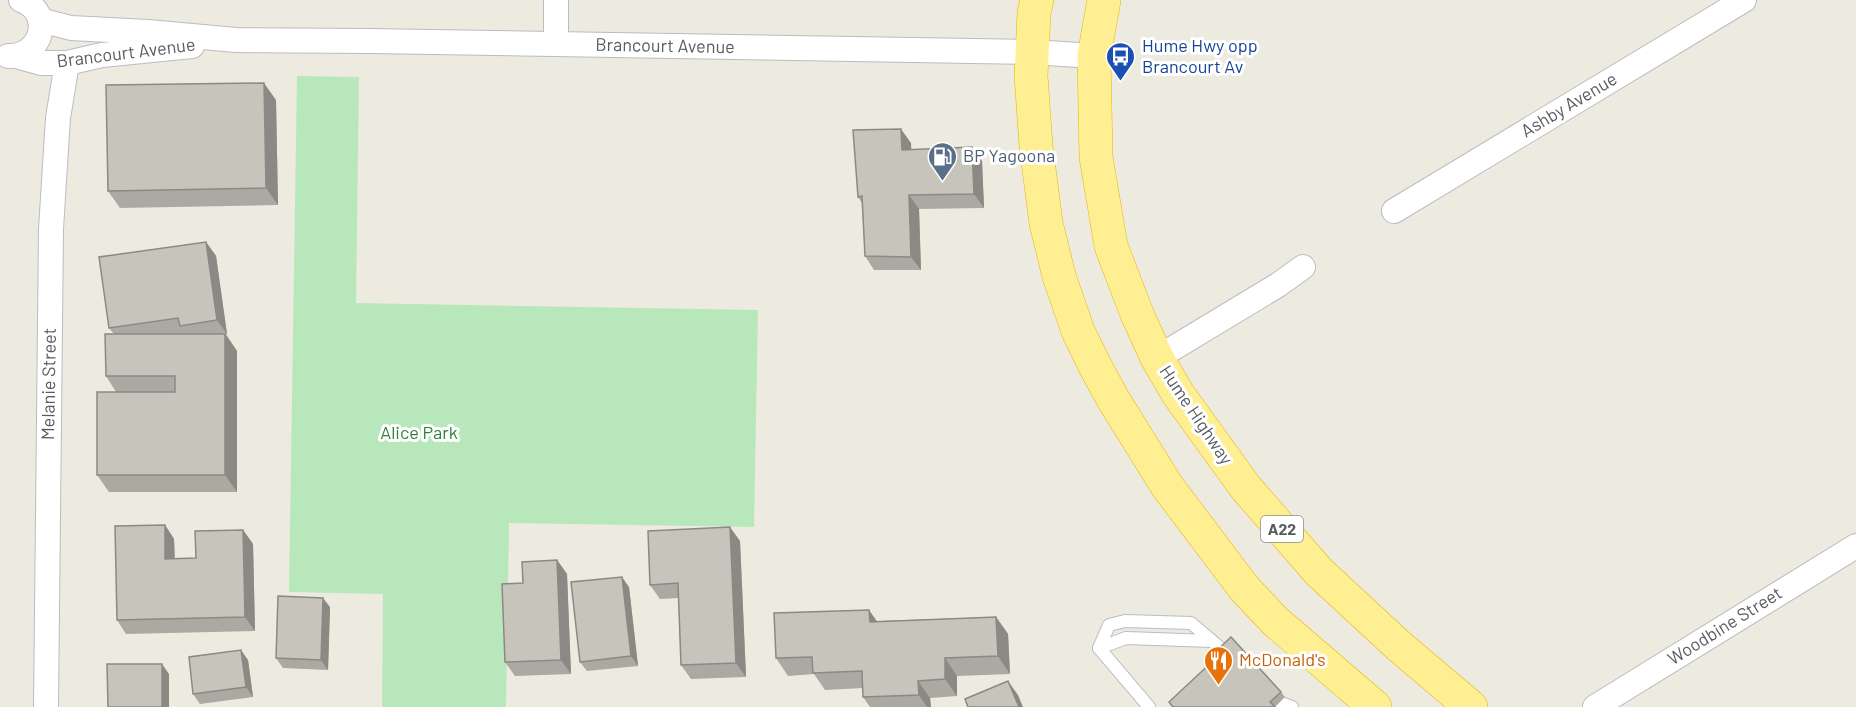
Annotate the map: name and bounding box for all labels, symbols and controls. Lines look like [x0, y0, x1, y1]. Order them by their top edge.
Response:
street label: Brancourt Avenue [55, 33, 196, 71]
street label: Brancourt Avenue [595, 33, 735, 57]
place label: Hume Hwy opp Brancourt Av [1142, 34, 1258, 77]
bus stop icon: Hume Hwy opp Brancourt Av [1105, 40, 1137, 82]
street label: Ashby Avenue [1517, 67, 1620, 141]
fuel station icon: BP Yagoona [926, 140, 958, 182]
place label: BP Yagoona [963, 144, 1055, 166]
street label: Melanie Street [36, 328, 60, 440]
street label: Hume Highway [1156, 361, 1238, 468]
park label: Alice Park [380, 421, 458, 443]
road number: A22 [1261, 516, 1303, 542]
street label: Woodbine Street [1663, 581, 1786, 669]
restaurant icon: McDonald's [1202, 644, 1234, 686]
place label: McDonald's [1239, 648, 1326, 670]

